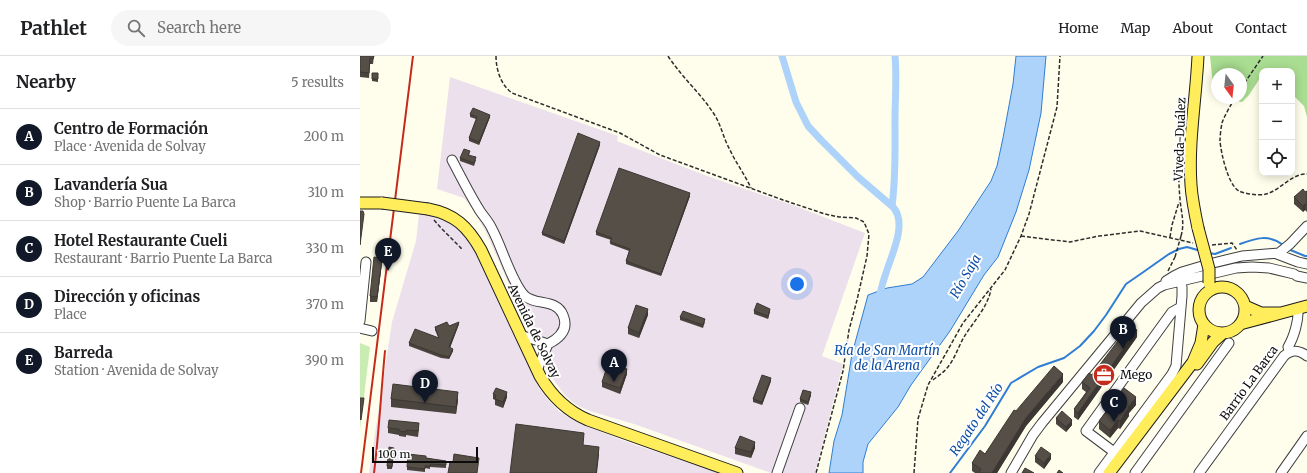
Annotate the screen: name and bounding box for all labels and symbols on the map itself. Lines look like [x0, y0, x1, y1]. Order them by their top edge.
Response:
north arrow [1211, 68, 1247, 104]
street label: Viveda-Duález [1171, 96, 1188, 182]
pin: E [375, 238, 401, 271]
water label: Río Saja [946, 251, 985, 301]
your location [787, 274, 807, 294]
street label: Avenida de Solvay [505, 280, 564, 380]
pin: B [1110, 316, 1136, 349]
water label: Ría de San Martín de la Arena [834, 342, 940, 374]
street label: Barrio La Barca [1216, 342, 1281, 423]
pin: A [601, 349, 627, 382]
office icon: Mego [1091, 362, 1117, 388]
place label: Mego [1120, 367, 1152, 382]
pin: D [412, 370, 438, 403]
water label: Regato del Río [946, 380, 1007, 459]
pin: C [1101, 389, 1127, 422]
scale bar [372, 445, 478, 464]

